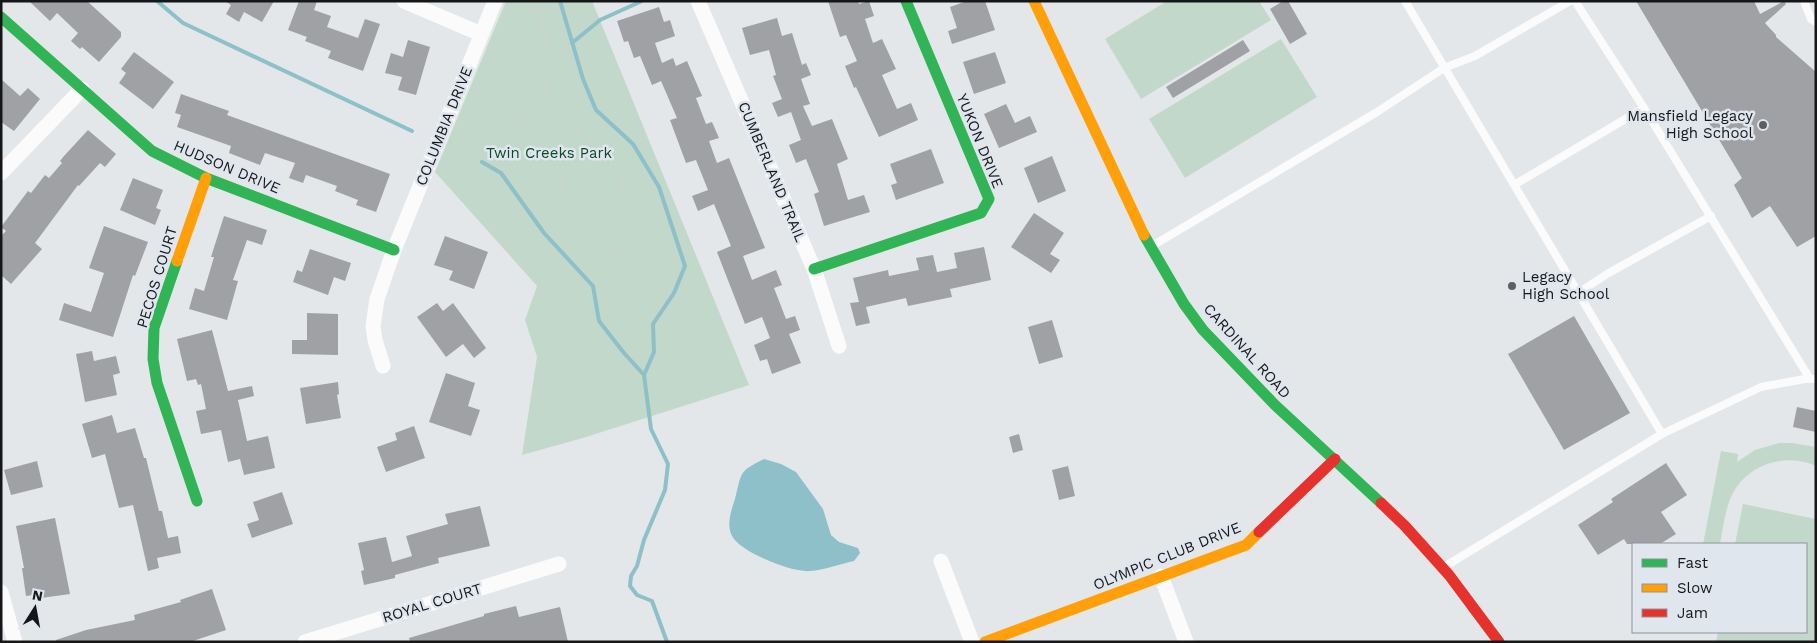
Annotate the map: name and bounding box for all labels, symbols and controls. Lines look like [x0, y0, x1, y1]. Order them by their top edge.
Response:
street label: COLUMBIA DRIVE [412, 64, 476, 188]
street label: YUKON DRIVE [953, 91, 1007, 191]
street label: CUMBERLAND TRAIL [734, 99, 810, 245]
place label: Mansfield Legacy High School [1627, 107, 1753, 142]
marker: Mansfield Legacy High School [1757, 119, 1769, 131]
street label: HUDSON DRIVE [171, 136, 283, 198]
park label: Twin Creeks Park [486, 144, 613, 162]
street label: PECOS COURT [133, 224, 181, 330]
place label: Legacy High School [1522, 268, 1610, 303]
marker: Legacy High School [1506, 280, 1518, 292]
street label: CARDINAL ROAD [1200, 300, 1294, 402]
street label: OLYMPIC CLUB DRIVE [1091, 518, 1243, 594]
legend [1632, 543, 1807, 633]
text: Fast [1677, 554, 1709, 572]
street label: ROYAL COURT [380, 579, 484, 627]
text: Slow [1677, 579, 1713, 597]
north arrow [10, 583, 60, 633]
text: N [31, 586, 44, 604]
text: Jam [1677, 604, 1708, 622]

